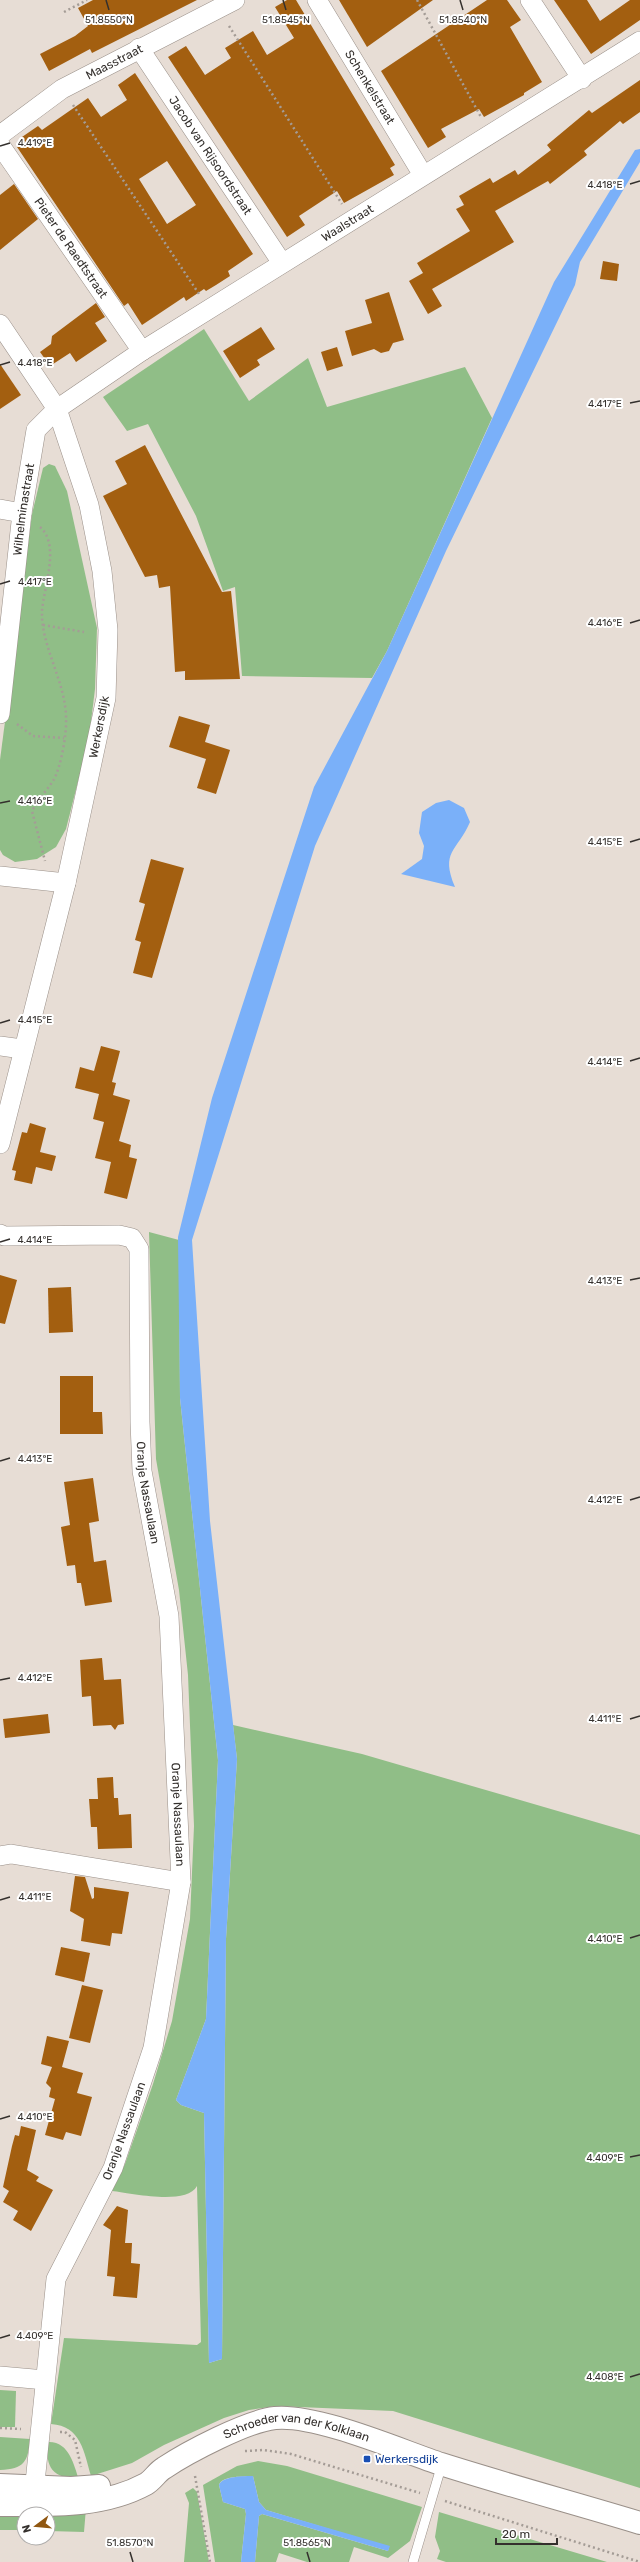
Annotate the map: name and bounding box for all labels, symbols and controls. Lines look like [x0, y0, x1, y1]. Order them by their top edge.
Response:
text: 51.8550°N [85, 14, 133, 26]
text: 51.8545°N [262, 14, 310, 26]
text: 51.8540°N [439, 14, 487, 26]
street label: Maasstraat [83, 42, 145, 83]
street label: Schenkelstraat [342, 48, 398, 127]
street label: Jacob van Rijsoordstraat [166, 94, 255, 218]
text: 4.419°E [18, 137, 52, 149]
text: 4.418°E [587, 179, 623, 191]
street label: Pieter de Raedtstraat [31, 195, 111, 301]
street label: Waalstraat [319, 201, 376, 245]
text: 4.418°E [17, 357, 53, 369]
text: 4.417°E [588, 398, 622, 410]
street label: Wilhelminastraat [10, 462, 37, 556]
text: 4.417°E [18, 576, 52, 588]
text: 4.416°E [588, 617, 622, 629]
street label: Werkersdijk [86, 694, 112, 759]
text: 4.416°E [18, 795, 52, 807]
text: 4.415°E [588, 836, 622, 848]
text: 4.415°E [18, 1014, 52, 1026]
text: 4.414°E [588, 1056, 622, 1068]
text: 4.414°E [18, 1234, 52, 1246]
text: 4.413°E [588, 1275, 622, 1287]
street label: Oranje Nassaulaan [134, 1441, 162, 1545]
text: 4.413°E [18, 1453, 52, 1465]
text: 4.412°E [588, 1494, 622, 1506]
text: 4.412°E [18, 1672, 52, 1684]
text: 4.411°E [589, 1713, 621, 1725]
street label: Oranje Nassaulaan [169, 1762, 187, 1867]
text: 4.411°E [19, 1891, 51, 1903]
text: 4.410°E [587, 1933, 623, 1945]
street label: Oranje Nassaulaan [100, 2080, 148, 2182]
text: 4.410°E [17, 2111, 53, 2123]
text: 4.409°E [587, 2152, 623, 2164]
text: 4.409°E [17, 2330, 53, 2342]
text: 4.408°E [586, 2371, 624, 2383]
text: Schroeder van der Kolklaan [221, 2411, 371, 2445]
street label: Schroeder van der Kolklaan [220, 2431, 372, 2449]
place label: Werkersdijk [375, 2452, 439, 2466]
marker: Werkersdijk [362, 2454, 372, 2464]
north arrow [16, 2506, 56, 2546]
scale bar [496, 2520, 557, 2546]
text: N [20, 2523, 34, 2534]
text: 20 m [502, 2527, 530, 2541]
text: 51.8570°N [106, 2537, 154, 2549]
text: 51.8565°N [283, 2537, 331, 2549]

